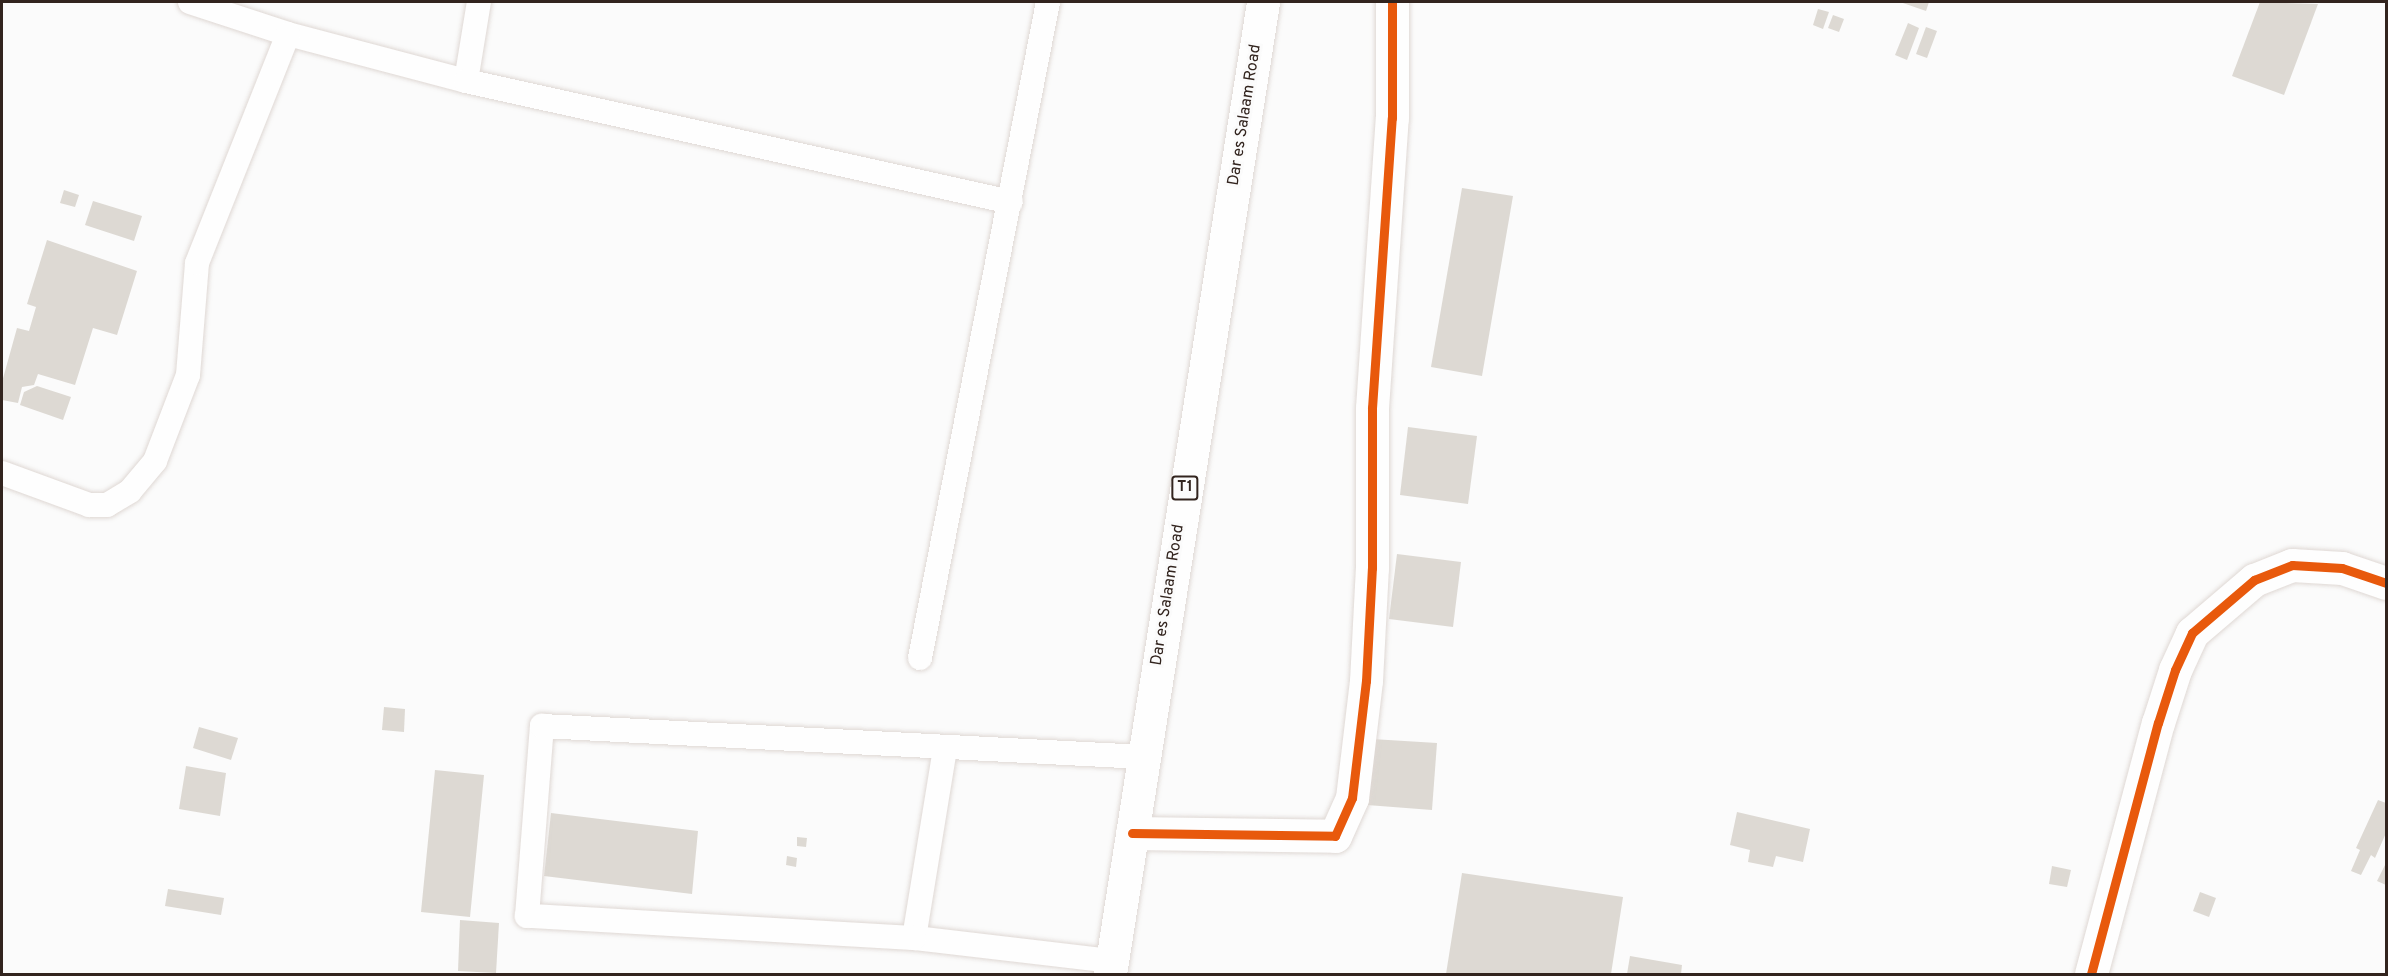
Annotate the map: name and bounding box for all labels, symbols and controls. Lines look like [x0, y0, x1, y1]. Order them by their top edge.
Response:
street label: Dar es Salaam Road [1224, 43, 1266, 187]
road number: T1 [1170, 476, 1200, 500]
street label: Dar es Salaam Road [1147, 523, 1189, 667]

